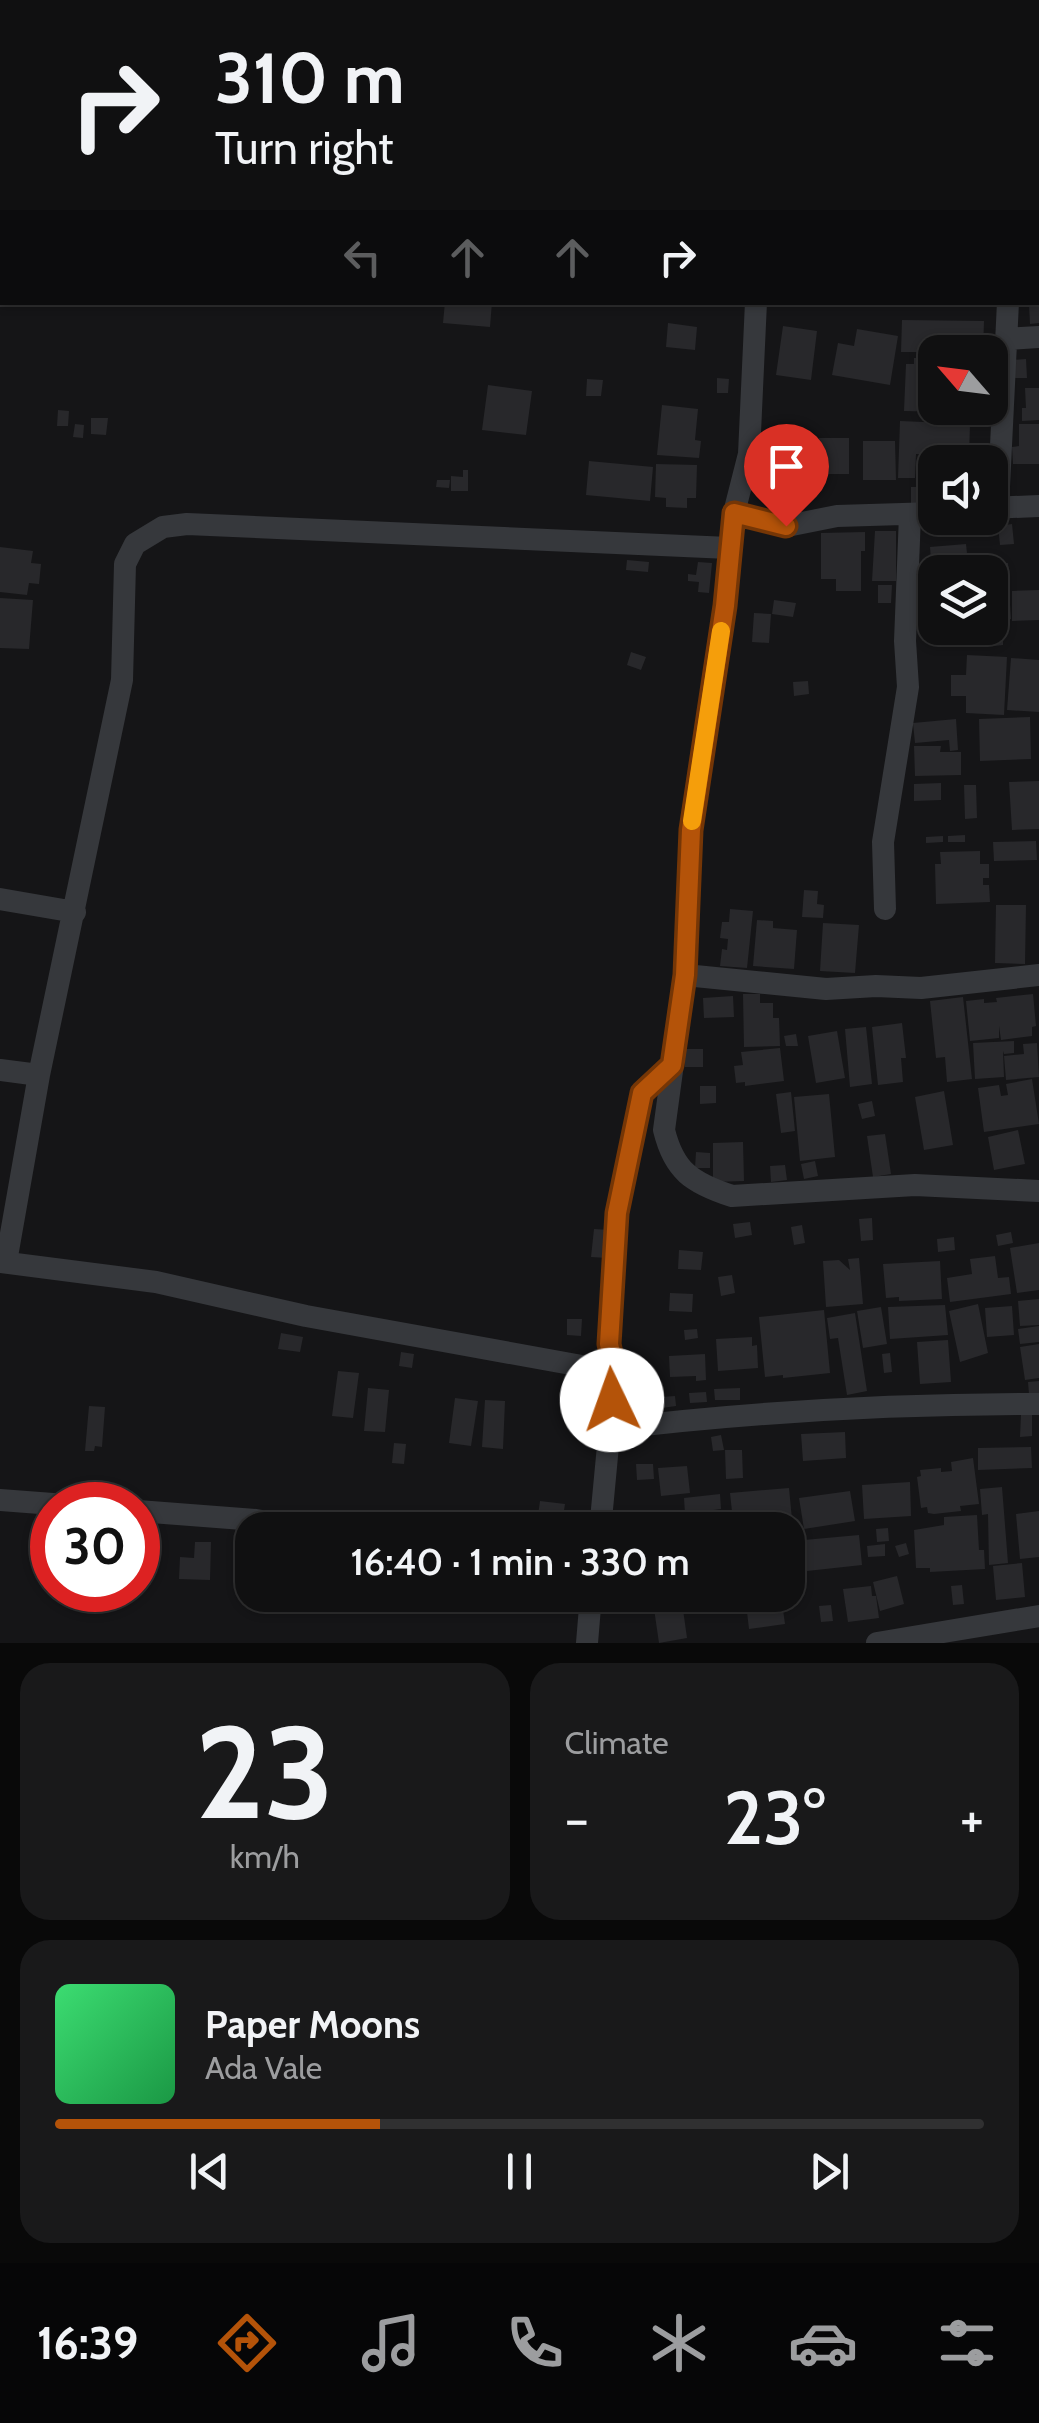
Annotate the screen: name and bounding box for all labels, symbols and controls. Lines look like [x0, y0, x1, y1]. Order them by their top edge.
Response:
text: 310 m [215, 35, 405, 121]
icon: right [50, 40, 180, 170]
text: Turn right [215, 121, 394, 175]
icon: left [335, 230, 390, 285]
icon: ahead [440, 230, 495, 285]
icon: ahead [545, 230, 600, 285]
icon: right [650, 230, 705, 285]
north arrow [918, 335, 1008, 425]
map controls [918, 335, 1008, 645]
pin [744, 424, 829, 527]
icon: arrive [759, 439, 814, 494]
button: sound [918, 445, 1008, 535]
button: layers [918, 555, 1008, 645]
position arrow [560, 1348, 664, 1452]
speed limit sign: 30 [30, 1482, 160, 1612]
text: 16:40 · 1 min · 330 m [350, 1538, 690, 1585]
text: 23 [195, 1693, 334, 1851]
text: Climate [565, 1723, 669, 1762]
text: 23° [723, 1772, 825, 1863]
text: − [565, 1785, 589, 1852]
text: + [960, 1785, 984, 1852]
text: km/h [230, 1837, 300, 1876]
text: Paper Moons [205, 2001, 420, 2048]
text: Ada Vale [205, 2048, 322, 2087]
icon: previous [182, 2144, 237, 2199]
icon: pause [492, 2144, 547, 2199]
icon: next [802, 2144, 857, 2199]
icon: directions [212, 2308, 282, 2378]
icon: music [356, 2308, 426, 2378]
icon: phone [500, 2308, 570, 2378]
icon: climate [644, 2308, 714, 2378]
icon: car [788, 2308, 858, 2378]
icon: filters [932, 2308, 1002, 2378]
text: 16:39 [37, 2316, 138, 2370]

